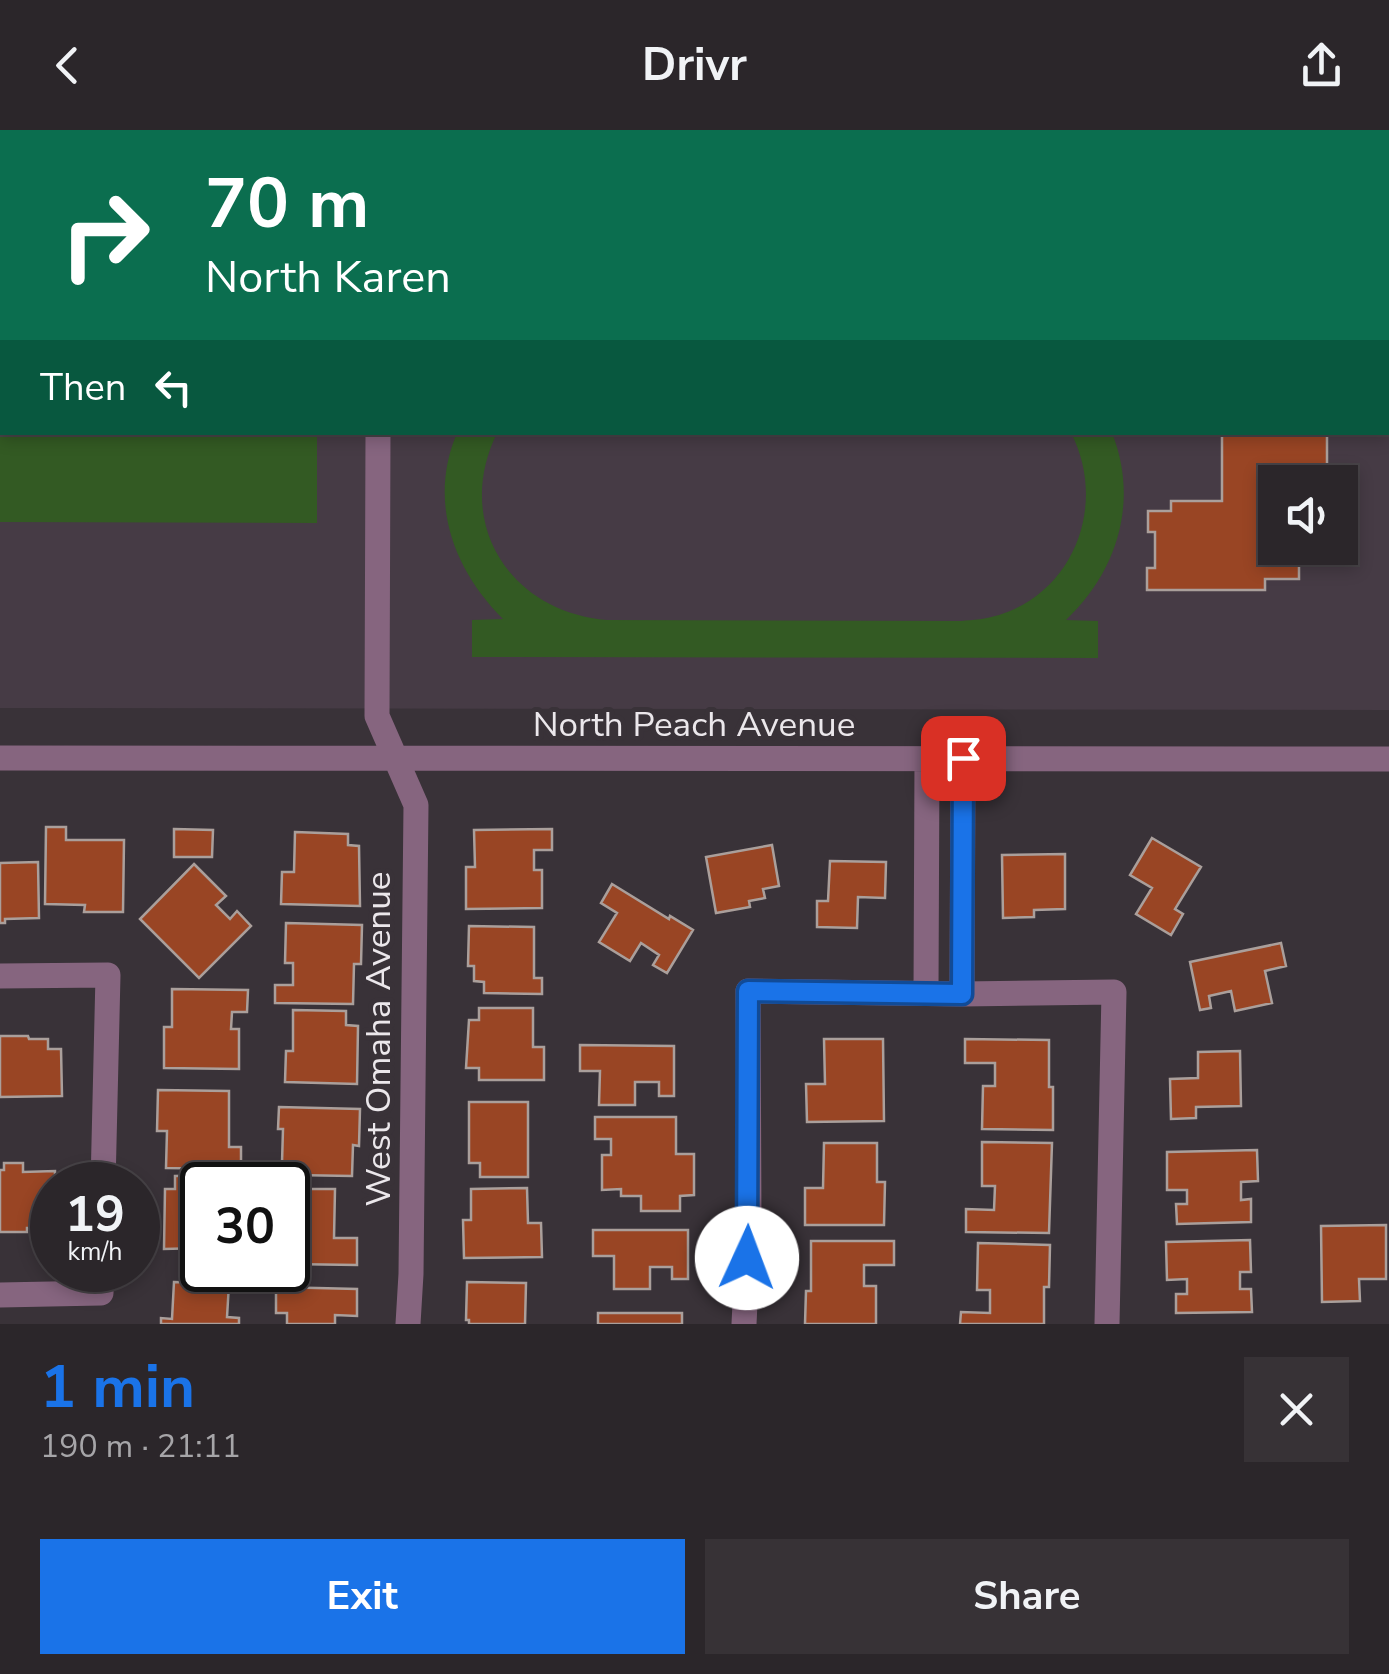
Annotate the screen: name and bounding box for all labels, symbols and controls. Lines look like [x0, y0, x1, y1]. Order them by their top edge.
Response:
text: Drivr [642, 35, 747, 96]
icon: back [40, 38, 95, 93]
icon: share [1294, 38, 1349, 93]
text: 70 m [205, 156, 369, 252]
icon: right [40, 170, 170, 300]
text: North Karen [205, 247, 451, 308]
icon: left [146, 360, 201, 415]
text: Then [40, 362, 126, 413]
map controls [1258, 465, 1358, 565]
button: sound [1258, 465, 1358, 565]
street label: North Peach Avenue [533, 701, 855, 748]
pin [921, 716, 1006, 801]
icon: arrive [936, 731, 991, 786]
street label: West Omaha Avenue [355, 872, 402, 1206]
speed limit sign: 30 [180, 1162, 310, 1292]
text: 19 [65, 1180, 125, 1249]
position arrow [695, 1206, 799, 1310]
text: km/h [67, 1235, 123, 1269]
text: 1 min [40, 1346, 195, 1428]
button: close [1244, 1357, 1349, 1462]
text: 190 m · 21:11 [40, 1425, 241, 1468]
button: Exit [40, 1539, 685, 1654]
button: Share [705, 1539, 1349, 1654]

